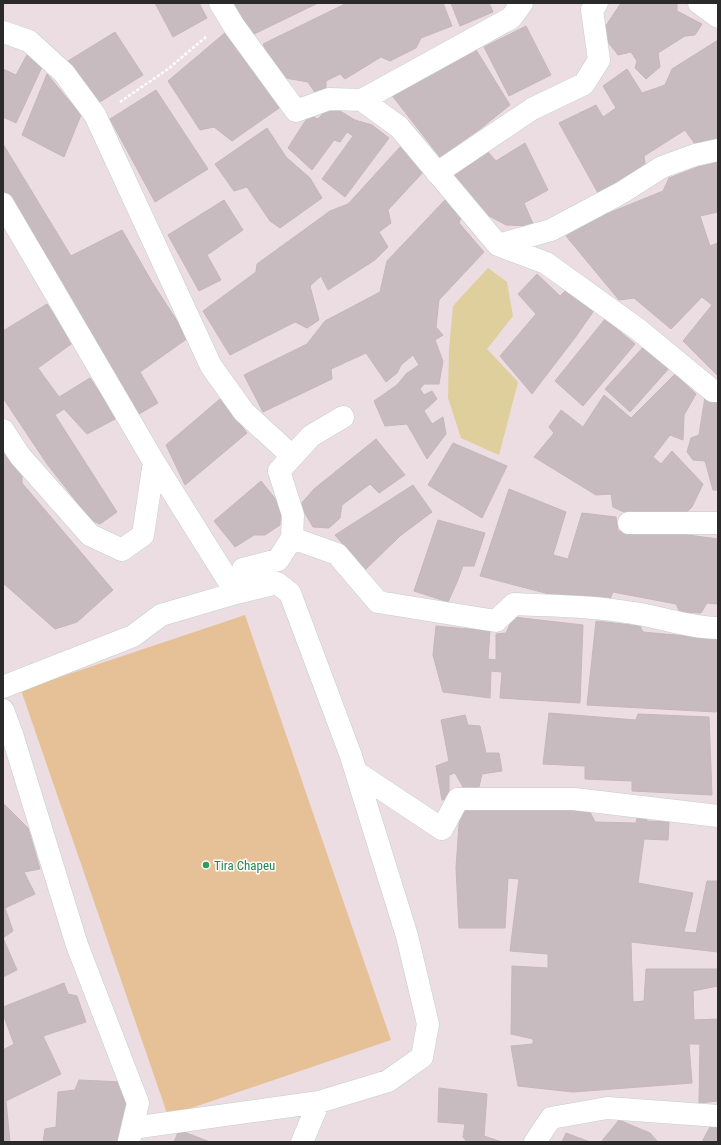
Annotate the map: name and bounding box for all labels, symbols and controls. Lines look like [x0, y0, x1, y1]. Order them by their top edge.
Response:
place label: Tira Chapeu [214, 858, 275, 873]
marker: Tira Chapeu [201, 860, 211, 870]

